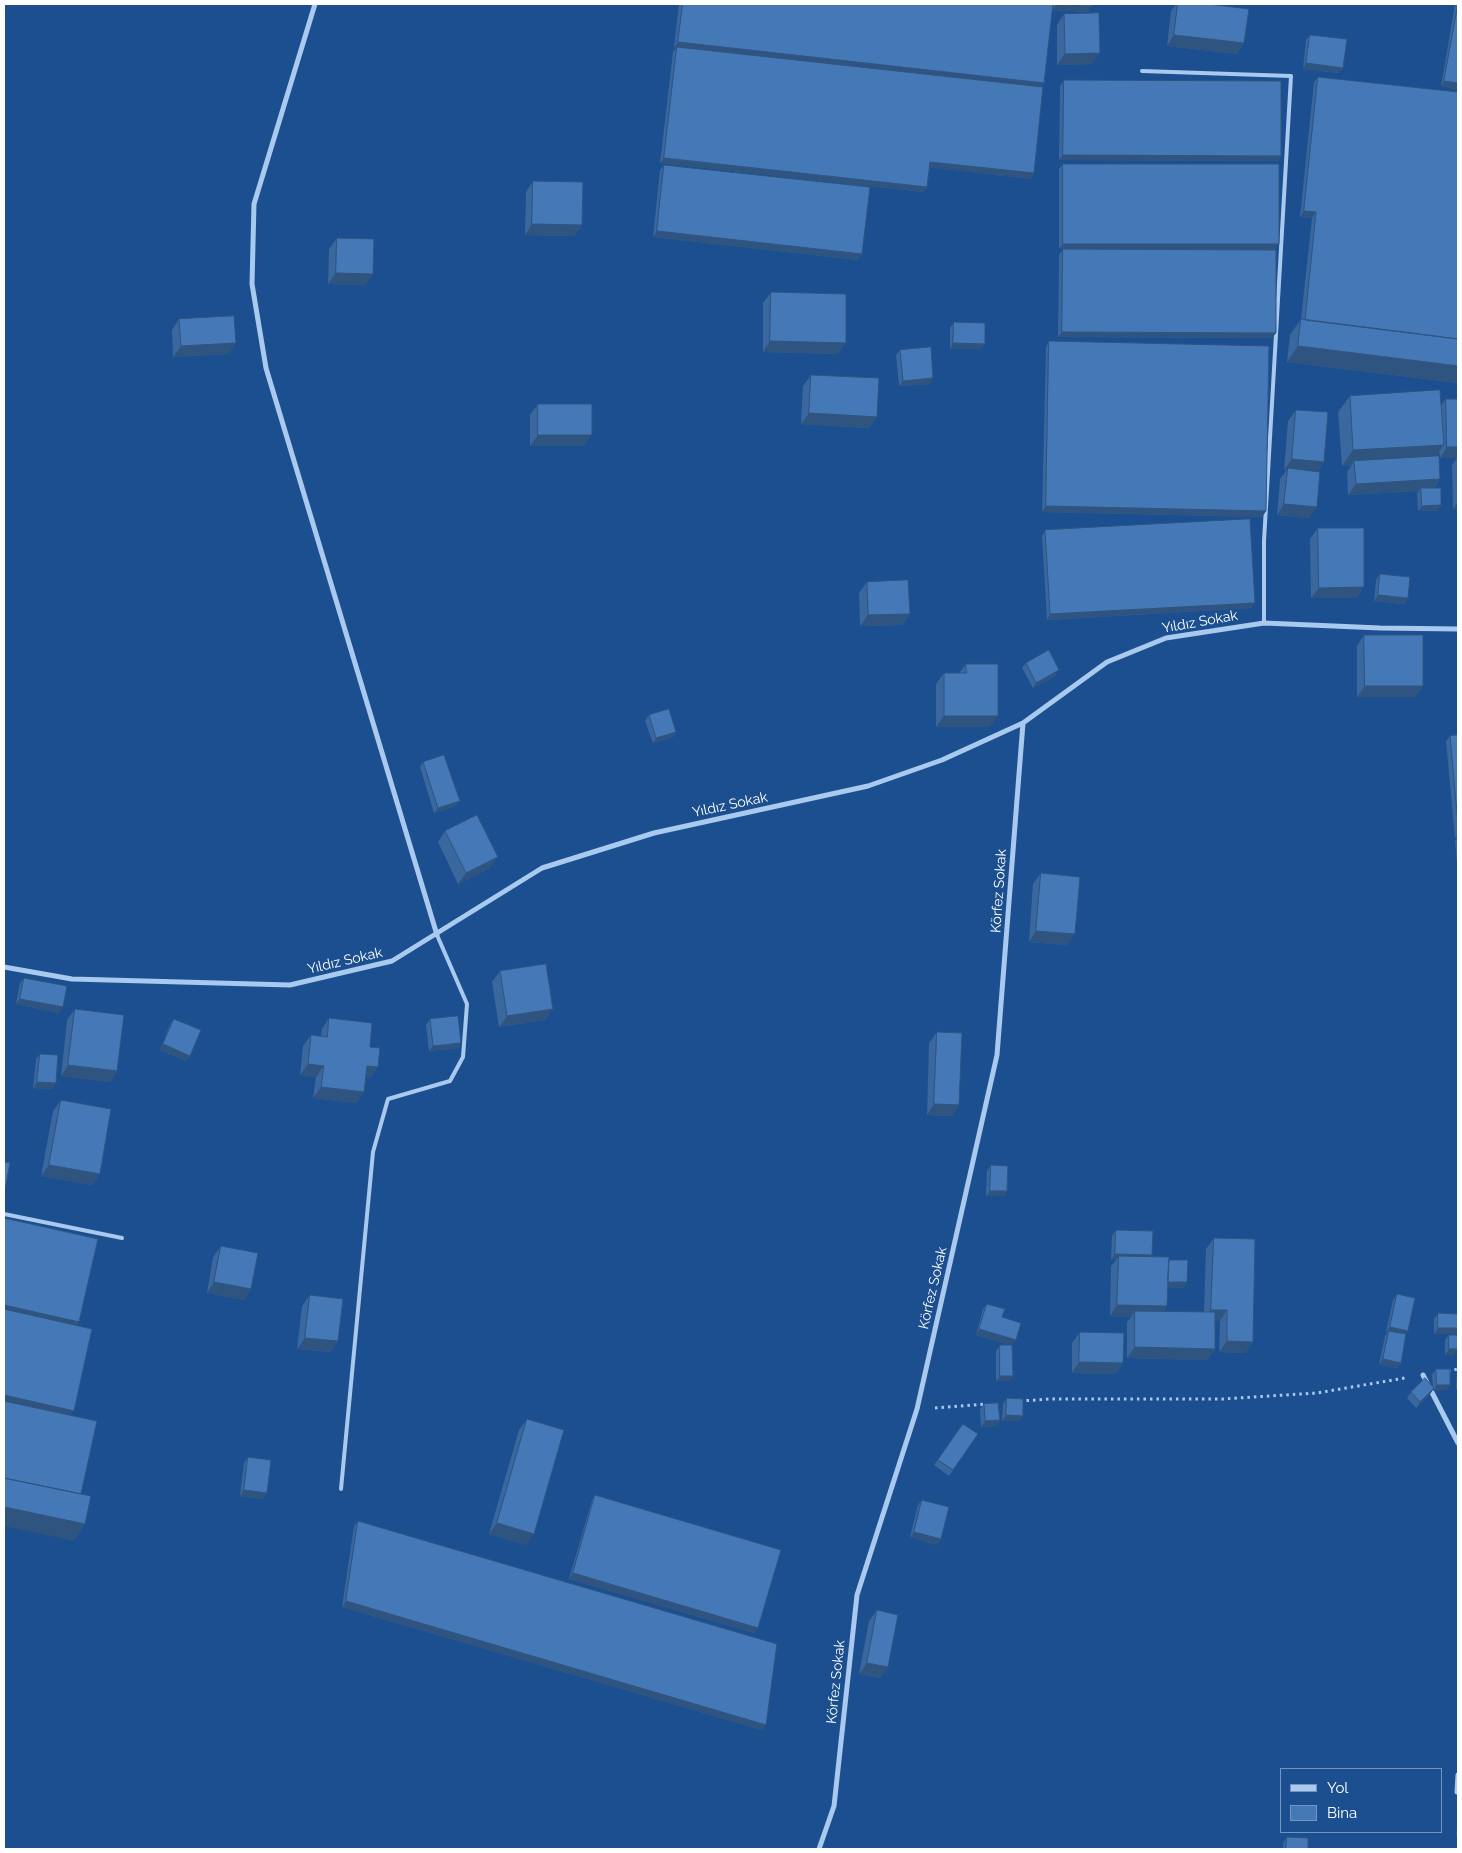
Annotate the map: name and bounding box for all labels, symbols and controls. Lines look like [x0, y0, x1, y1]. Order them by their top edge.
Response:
street label: Yıldız Sokak [1161, 607, 1239, 637]
street label: Yıldız Sokak [691, 789, 769, 821]
street label: Körfez Sokak [988, 848, 1010, 934]
street label: Yıldız Sokak [306, 944, 384, 978]
street label: Körfez Sokak [915, 1245, 951, 1331]
street label: Körfez Sokak [823, 1639, 849, 1725]
legend [1280, 1768, 1442, 1833]
text: Yol [1327, 1779, 1348, 1797]
text: Bina [1327, 1804, 1357, 1822]

